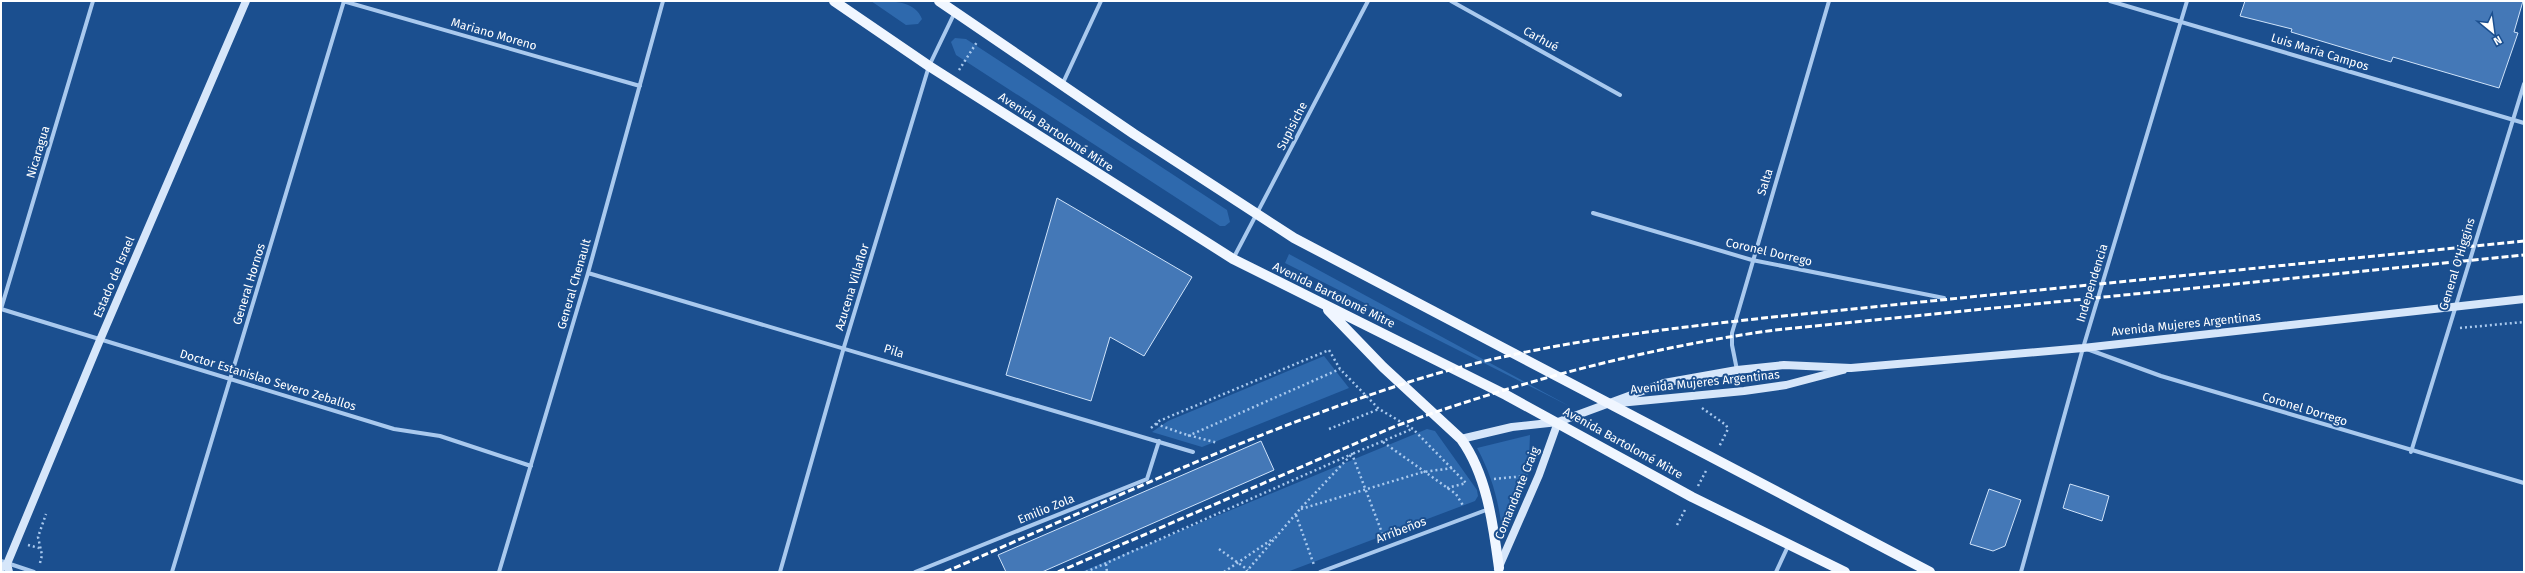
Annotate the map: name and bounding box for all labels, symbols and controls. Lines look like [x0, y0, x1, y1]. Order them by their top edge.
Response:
north arrow [2473, 12, 2513, 52]
street label: Mariano Moreno [449, 15, 539, 53]
street label: Carhué [1521, 24, 1561, 54]
street label: Luis María Campos [2269, 30, 2371, 74]
text: N [2491, 33, 2504, 48]
street label: Avenida Bartolomé Mitre [996, 89, 1116, 175]
street label: Supisiche [1274, 100, 1310, 152]
street label: Nicaragua [23, 124, 53, 180]
street label: Salta [1754, 167, 1776, 197]
street label: General O'Higgins [2436, 216, 2478, 312]
street label: Estado de Israel [91, 234, 138, 320]
street label: Coronel Dorrego [1724, 235, 1814, 269]
street label: General Chenault [554, 236, 594, 331]
street label: General Hornos [230, 241, 268, 326]
street label: Azucena Villaflor [832, 242, 872, 332]
street label: Independencia [2073, 242, 2111, 324]
street label: Avenida Bartolomé Mitre [1270, 259, 1398, 331]
street label: Avenida Mujeres Argentinas [2111, 309, 2262, 339]
street label: Pila [882, 341, 906, 361]
street label: Doctor Estanislao Severo Zeballos [178, 346, 358, 414]
street label: Avenida Mujeres Argentinas [1630, 367, 1781, 397]
street label: Coronel Dorrego [2261, 389, 2349, 429]
street label: Avenida Bartolomé Mitre [1561, 404, 1685, 482]
street label: Comandante Craig [1492, 444, 1542, 541]
street label: Emilio Zola [1016, 491, 1076, 527]
street label: Arribeños [1374, 514, 1429, 546]

